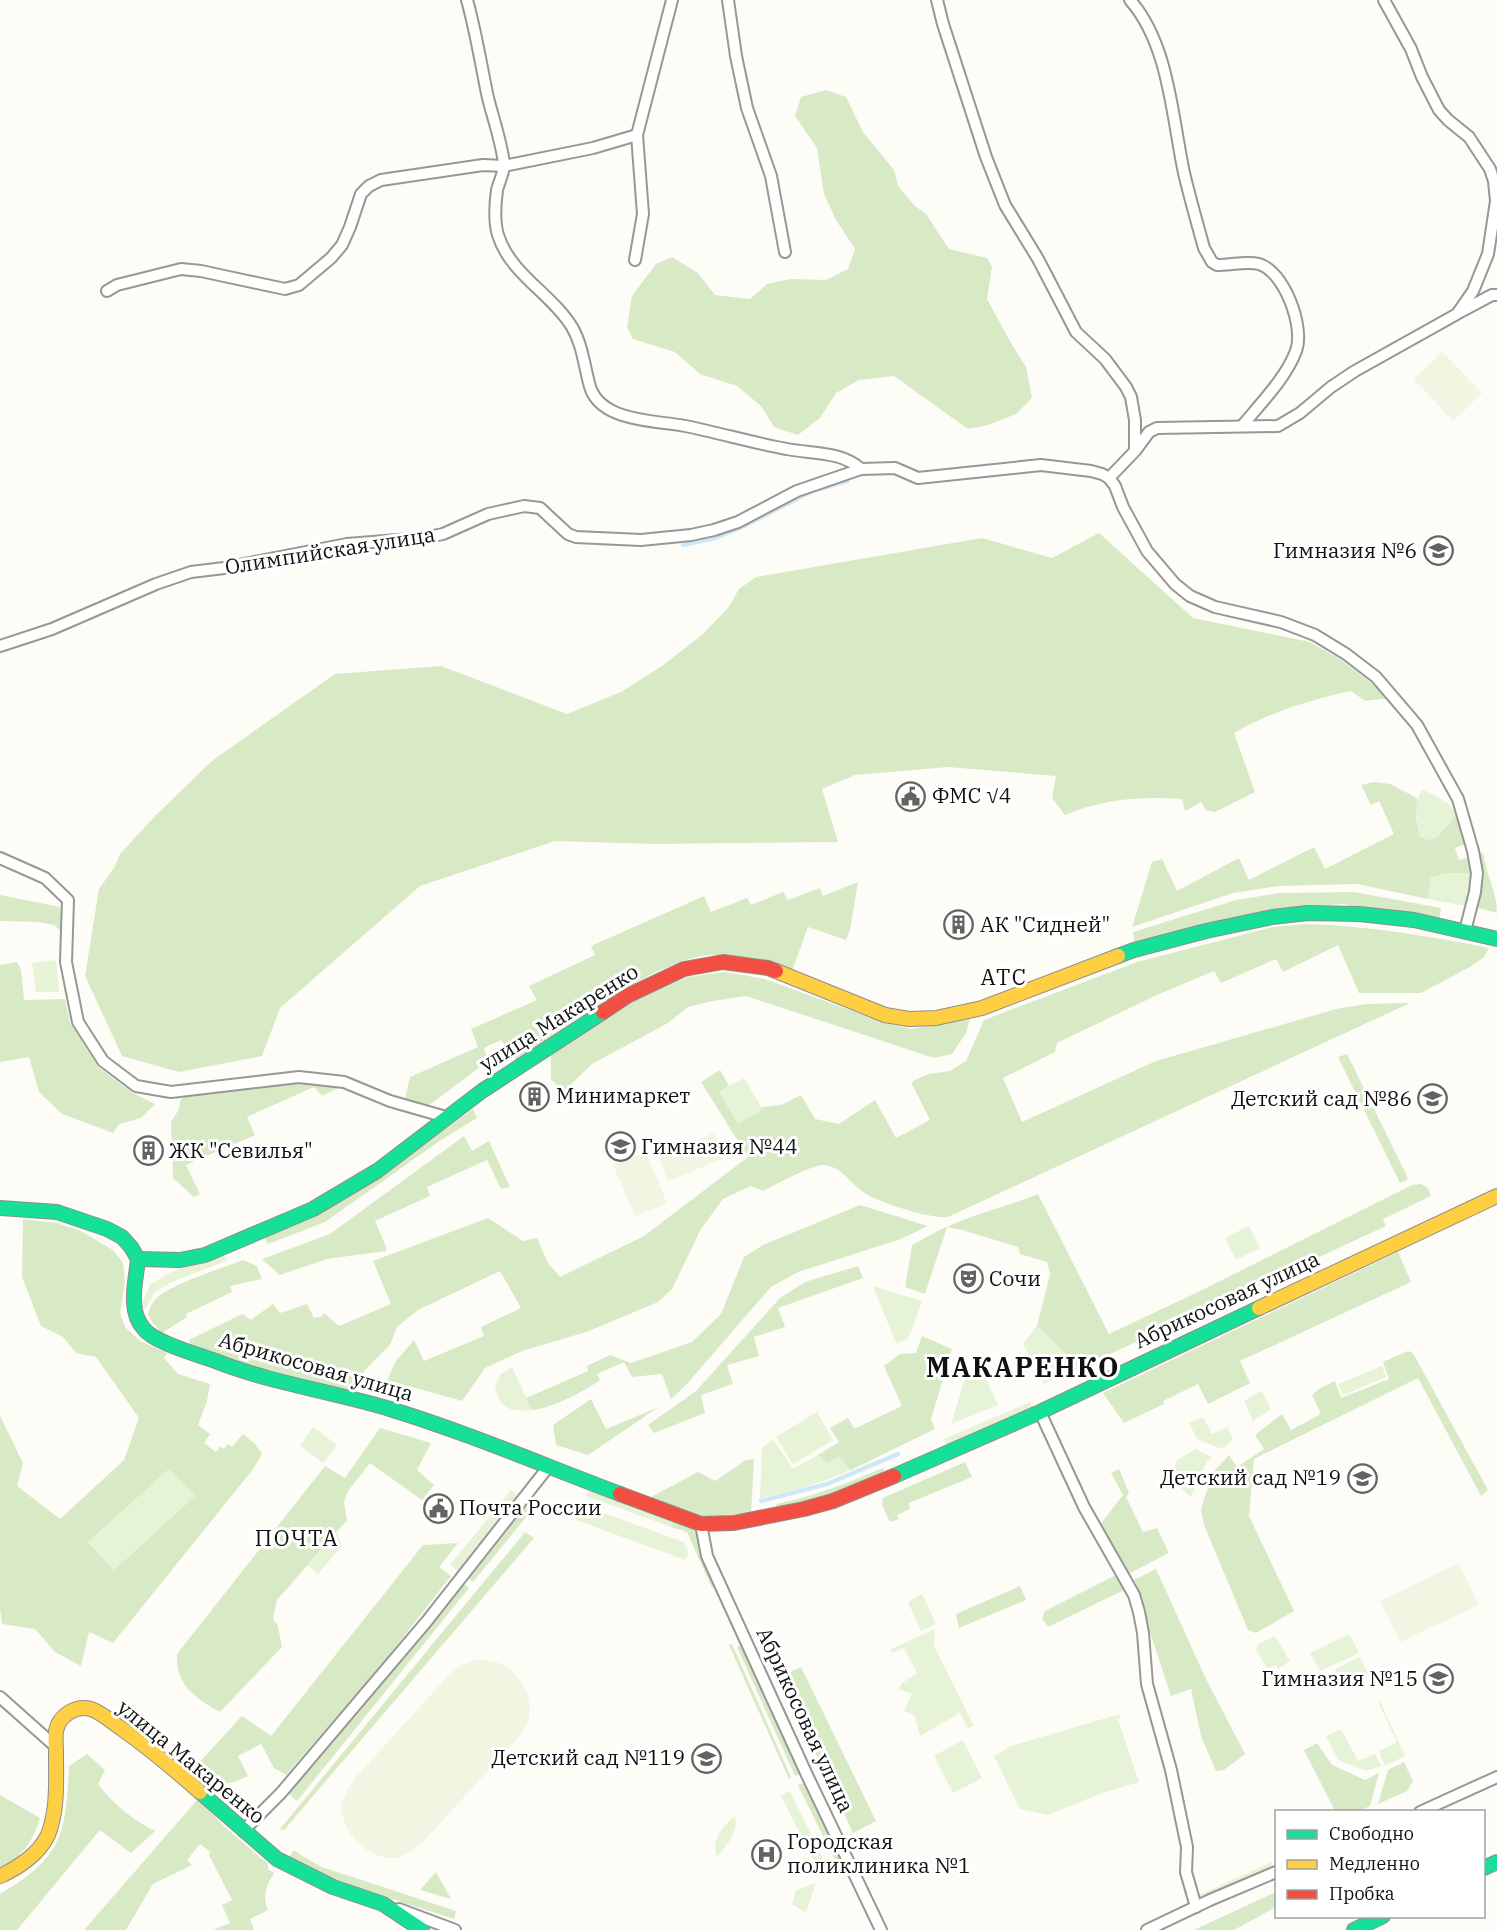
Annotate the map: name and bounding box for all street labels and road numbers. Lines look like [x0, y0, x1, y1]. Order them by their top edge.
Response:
street label: Олимпийская улица [223, 520, 437, 580]
street label: улица Макаренко [474, 957, 643, 1077]
street label: Абрикосовая улица [1129, 1244, 1324, 1354]
street label: Абрикосовая улица [216, 1325, 417, 1407]
street label: Абрикосовая улица [751, 1622, 861, 1817]
street label: улица Макаренко [112, 1693, 271, 1830]

